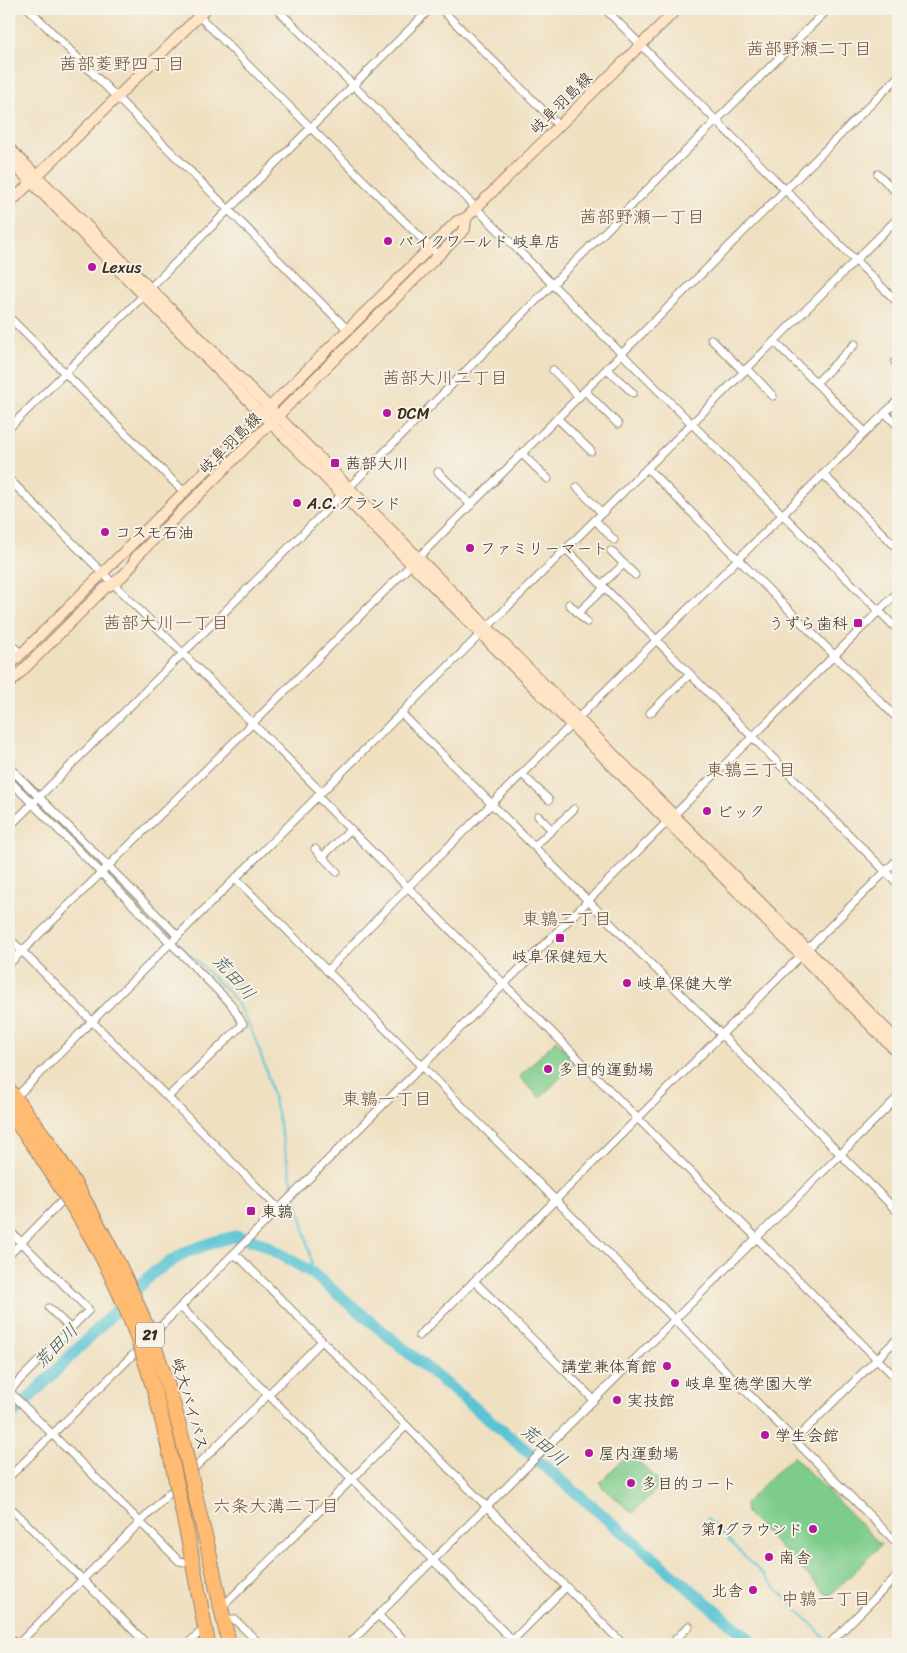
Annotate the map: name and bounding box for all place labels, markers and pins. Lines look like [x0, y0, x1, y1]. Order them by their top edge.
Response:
place label: バイクワールド 岐阜店 [398, 227, 561, 256]
marker: バイクワールド 岐阜店 [382, 235, 394, 247]
place label: Lexus [102, 253, 142, 282]
marker: Lexus [86, 261, 98, 273]
place label: DCM [397, 399, 430, 428]
marker: DCM [381, 407, 393, 419]
place label: 茜部大川 [345, 449, 409, 478]
marker: 茜部大川 [329, 457, 341, 469]
place label: A.C.グランド [306, 489, 401, 518]
marker: A.C.グランド [291, 497, 303, 509]
place label: コスモ石油 [115, 518, 194, 547]
marker: コスモ石油 [99, 526, 111, 538]
place label: ファミリーマート [480, 534, 608, 563]
marker: ファミリーマート [464, 542, 476, 554]
place label: うずら歯科 [768, 609, 848, 638]
marker: うずら歯科 [852, 617, 864, 629]
place label: ビック [717, 797, 765, 826]
marker: ビック [701, 805, 713, 817]
marker: 岐阜保健短大 [554, 932, 566, 944]
place label: 岐阜保健短大 [512, 942, 608, 971]
place label: 岐阜保健大学 [637, 969, 733, 998]
marker: 岐阜保健大学 [621, 977, 633, 989]
place label: 多目的運動場 [558, 1055, 654, 1084]
marker: 多目的運動場 [542, 1063, 554, 1075]
place label: 東鶉 [261, 1197, 293, 1226]
marker: 東鶉 [245, 1205, 257, 1217]
place label: 講堂兼体育館 [561, 1352, 657, 1381]
marker: 講堂兼体育館 [661, 1360, 673, 1372]
place label: 岐阜聖徳学園大学 [685, 1369, 813, 1398]
marker: 岐阜聖徳学園大学 [669, 1377, 681, 1389]
place label: 実技館 [627, 1386, 675, 1415]
marker: 実技館 [611, 1394, 623, 1406]
place label: 学生会館 [775, 1421, 839, 1450]
marker: 学生会館 [759, 1429, 771, 1441]
place label: 屋内運動場 [599, 1439, 679, 1468]
marker: 屋内運動場 [583, 1447, 595, 1459]
place label: 多目的コート [641, 1469, 737, 1498]
marker: 多目的コート [625, 1477, 637, 1489]
place label: 第1グラウンド [700, 1515, 803, 1544]
marker: 第1グラウンド [807, 1523, 819, 1535]
place label: 南舎 [779, 1543, 811, 1572]
marker: 南舎 [763, 1551, 775, 1563]
place label: 北舎 [711, 1576, 743, 1605]
marker: 北舎 [747, 1584, 759, 1596]

